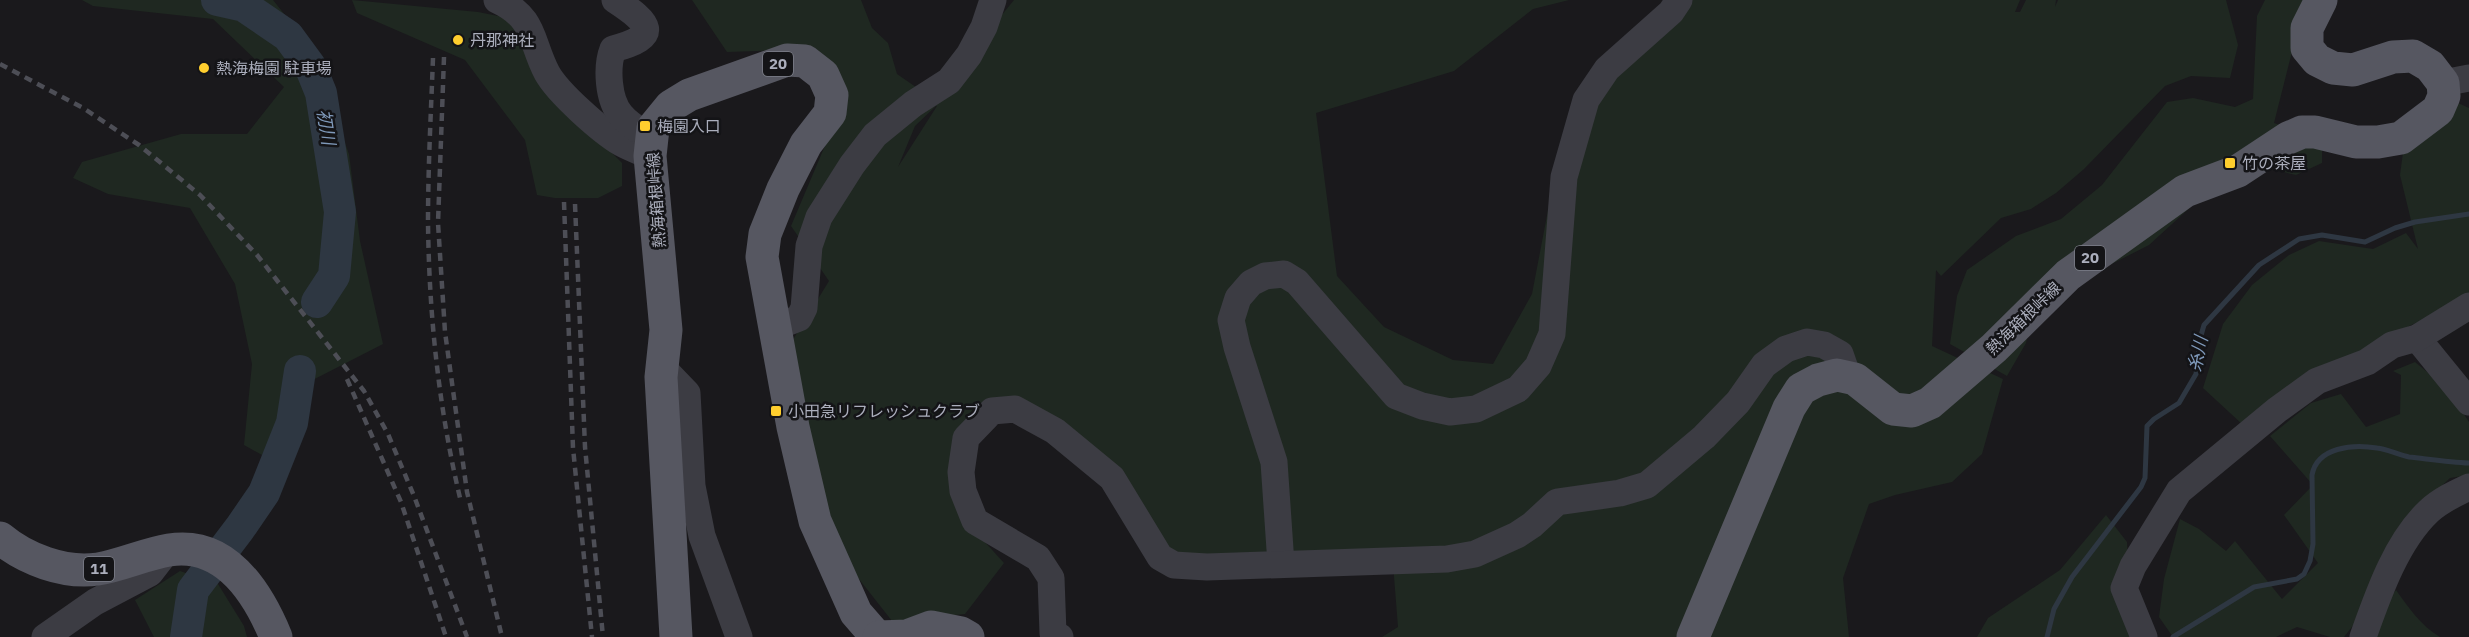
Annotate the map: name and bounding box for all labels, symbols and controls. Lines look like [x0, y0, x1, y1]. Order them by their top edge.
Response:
place label: 丹那神社 [470, 30, 534, 50]
marker: 丹那神社 [451, 33, 465, 47]
road number: 20 [763, 52, 793, 76]
place label: 熱海梅園 駐車場 [216, 58, 332, 78]
marker: 熱海梅園 駐車場 [197, 61, 211, 75]
water label: 初川 [312, 107, 341, 148]
place label: 梅園入口 [657, 116, 721, 136]
marker: 梅園入口 [638, 119, 652, 133]
street label: 熱海箱根峠線 [643, 151, 669, 249]
place label: 竹の茶屋 [2242, 153, 2306, 173]
marker: 竹の茶屋 [2223, 156, 2237, 170]
road number: 20 [2075, 246, 2105, 270]
street label: 熱海箱根峠線 [1982, 277, 2064, 359]
water label: 糸川 [2183, 332, 2213, 374]
place label: 小田急リフレッシュクラブ [788, 401, 980, 421]
marker: 小田急リフレッシュクラブ [769, 404, 783, 418]
road number: 11 [84, 557, 114, 581]

